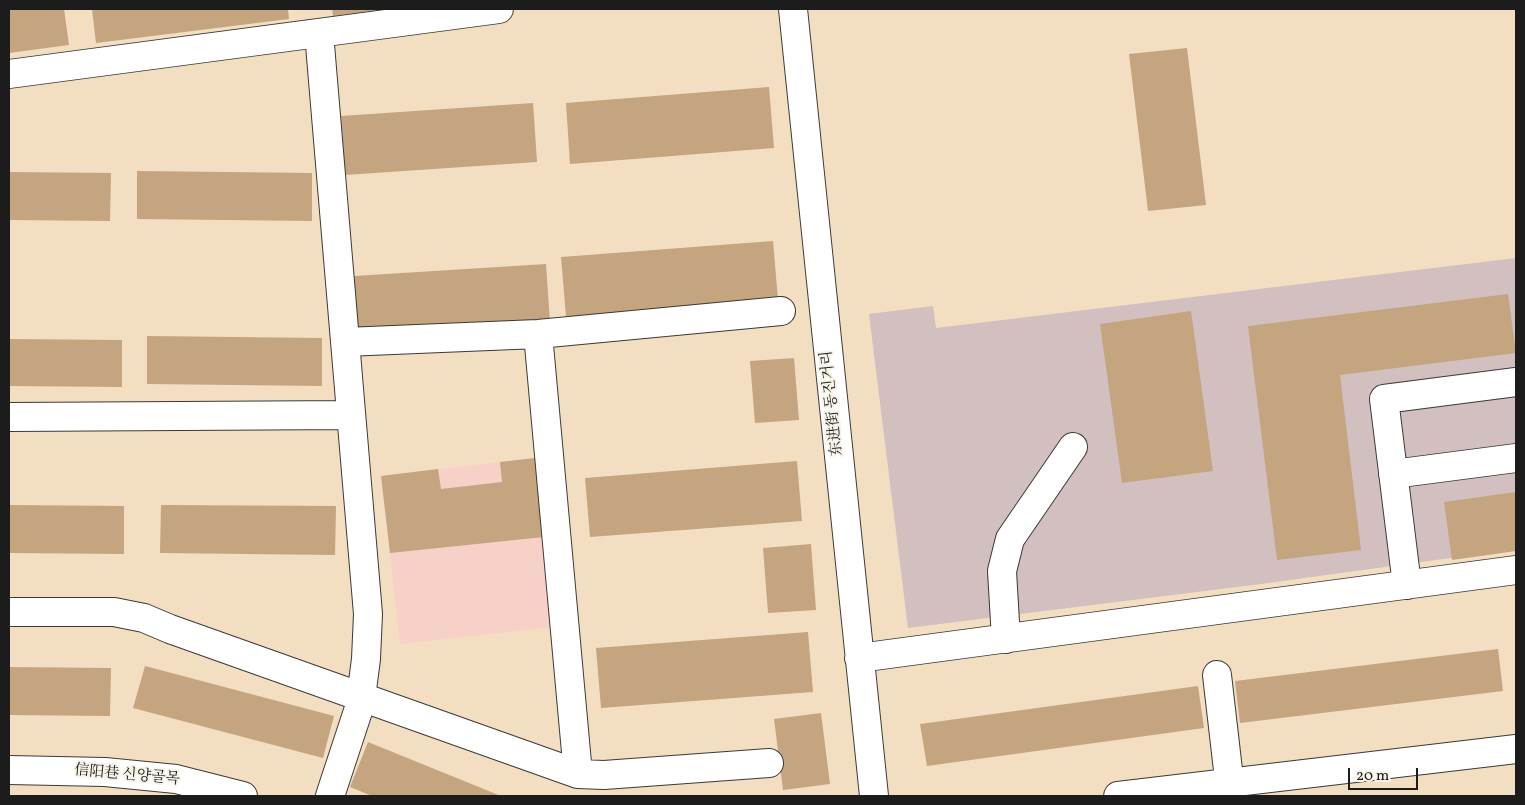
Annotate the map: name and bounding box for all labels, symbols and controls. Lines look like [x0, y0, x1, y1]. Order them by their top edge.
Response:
street label: 东进街 동진거리 [819, 349, 847, 457]
scale bar [1350, 758, 1420, 790]
street label: 信阳巷 신양골목 [73, 762, 181, 790]
text: 20 m [1356, 766, 1389, 787]

